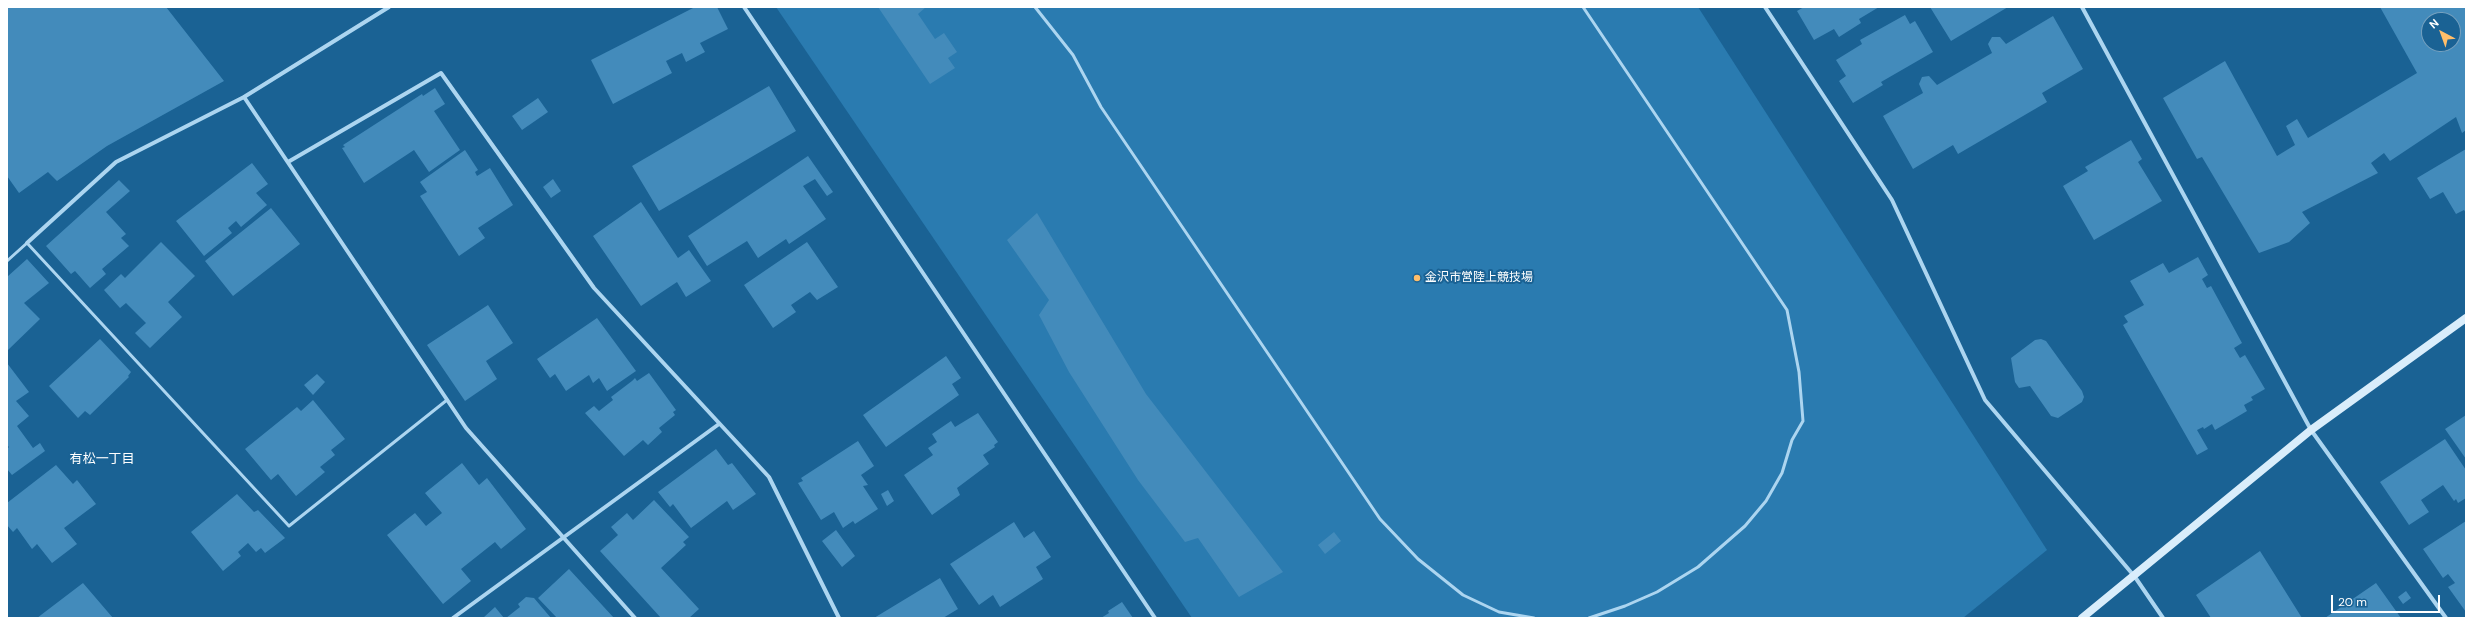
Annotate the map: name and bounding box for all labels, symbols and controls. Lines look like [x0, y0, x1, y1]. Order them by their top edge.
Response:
north arrow [2421, 12, 2461, 52]
text: N [2426, 16, 2441, 32]
place label: 金沢市営陸上競技場 [1425, 271, 1533, 285]
marker: 金沢市営陸上競技場 [1412, 273, 1422, 283]
district label: 有松一丁目 [70, 452, 134, 468]
scale bar [2333, 587, 2442, 613]
text: 20 m [2338, 594, 2367, 610]

